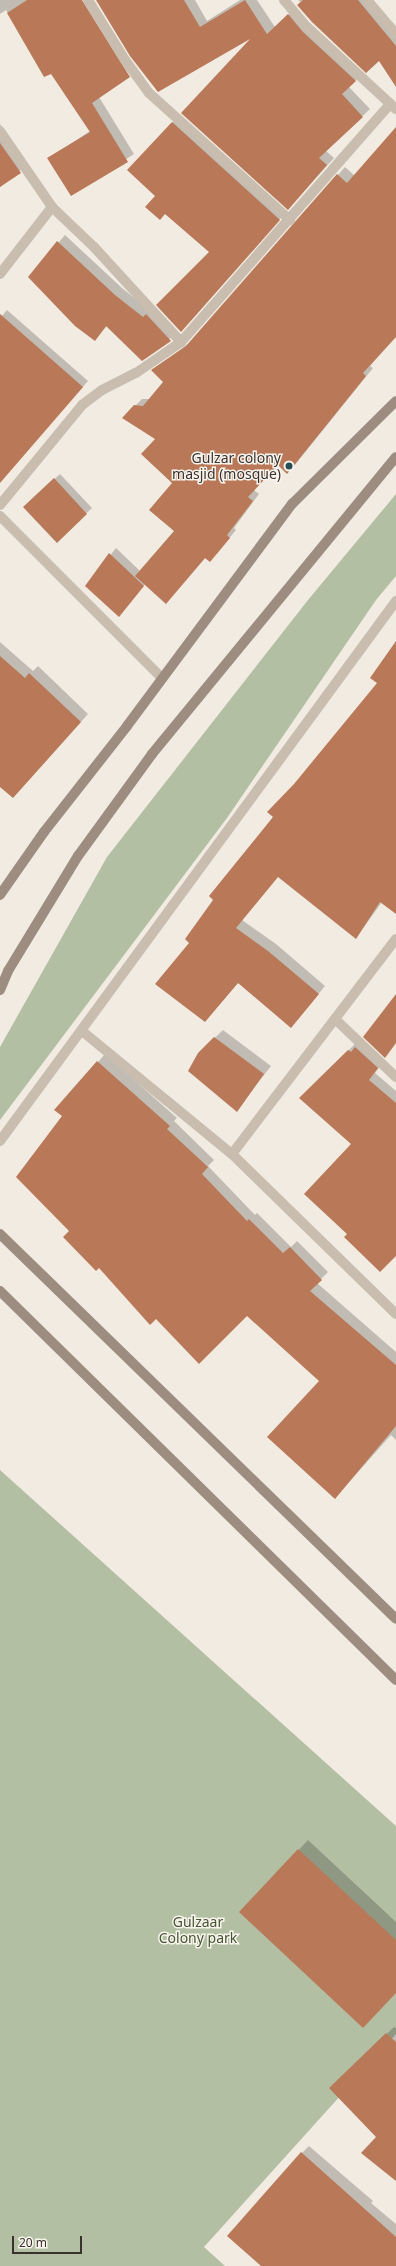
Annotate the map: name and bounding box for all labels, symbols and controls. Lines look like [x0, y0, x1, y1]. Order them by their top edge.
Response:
place label: Gulzar colony masjid (mosque) [172, 450, 281, 482]
marker: Gulzar colony masjid (mosque) [284, 461, 294, 471]
park label: Gulzaar Colony park [159, 1914, 237, 1946]
scale bar [14, 2228, 84, 2254]
text: 20 m [19, 2234, 47, 2251]

